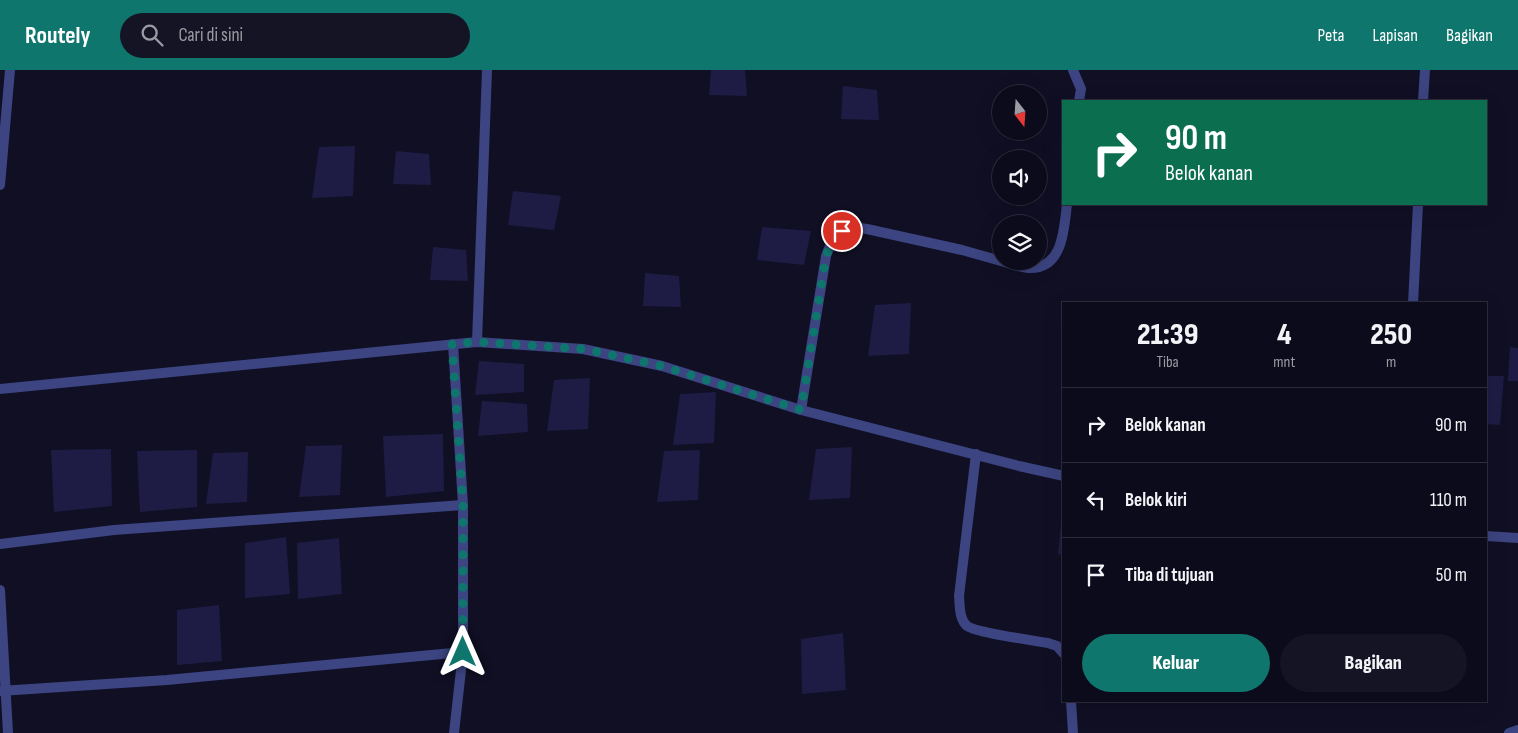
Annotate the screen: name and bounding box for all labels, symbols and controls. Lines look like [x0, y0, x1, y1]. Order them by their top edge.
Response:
search box [120, 13, 470, 58]
text: Routely [25, 21, 90, 50]
icon: search [138, 21, 166, 49]
text: Cari di sini [178, 24, 243, 47]
text: Peta [1317, 25, 1345, 46]
text: Lapisan [1373, 25, 1418, 46]
text: Bagikan [1446, 25, 1493, 46]
north arrow [992, 85, 1048, 140]
map controls [992, 85, 1047, 270]
text: 90 m [1165, 117, 1227, 160]
icon: right [1082, 120, 1147, 185]
button: sound [992, 150, 1047, 205]
text: Belok kanan [1165, 160, 1253, 187]
pin [821, 210, 863, 252]
button: layers [992, 215, 1047, 270]
icon: arrive [828, 217, 856, 245]
text: 21:39 [1137, 317, 1198, 353]
text: 4 [1277, 317, 1292, 353]
text: 250 [1370, 317, 1412, 353]
text: Tiba [1156, 353, 1179, 372]
text: mnt [1273, 353, 1295, 372]
text: m [1386, 353, 1396, 372]
icon: right [1082, 411, 1110, 439]
text: Belok kanan [1125, 414, 1206, 437]
text: 90 m [1435, 414, 1467, 437]
icon: left [1082, 486, 1110, 514]
text: Belok kiri [1125, 489, 1187, 512]
text: 110 m [1430, 489, 1467, 512]
icon: arrive [1082, 561, 1110, 589]
text: Tiba di tujuan [1125, 564, 1214, 587]
text: 50 m [1436, 564, 1467, 587]
position arrow [436, 625, 488, 677]
button: Keluar [1082, 634, 1270, 692]
button: Bagikan [1280, 634, 1467, 692]

